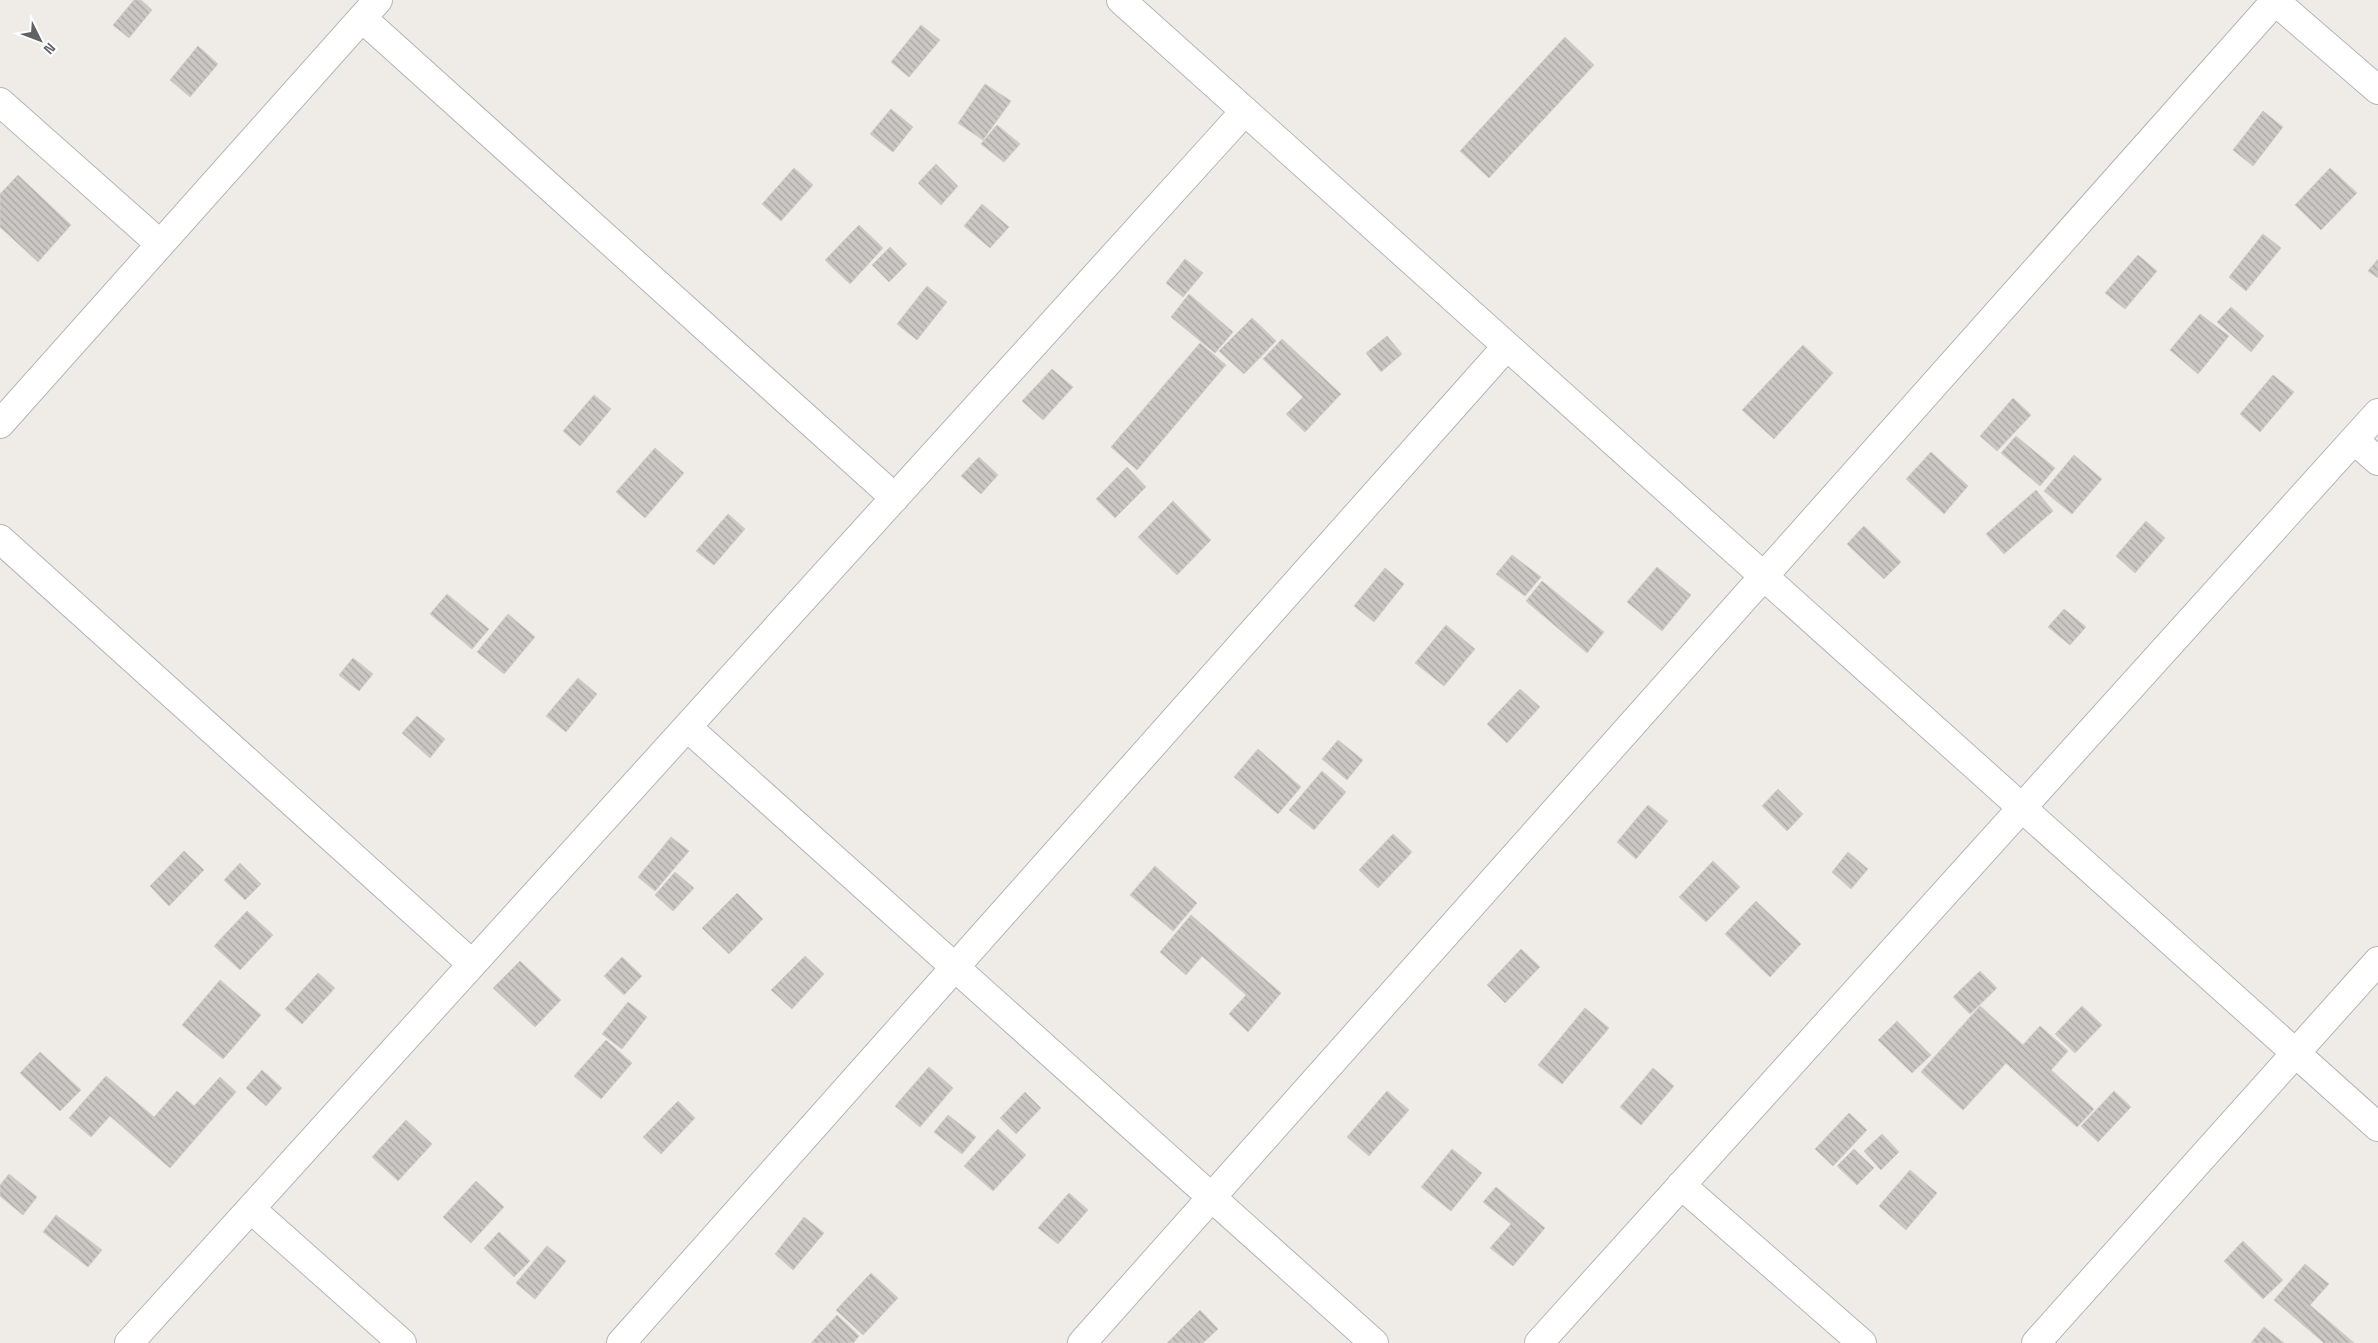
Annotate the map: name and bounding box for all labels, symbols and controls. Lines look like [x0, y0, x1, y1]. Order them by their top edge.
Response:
north arrow [15, 15, 65, 65]
text: N [40, 39, 59, 58]

